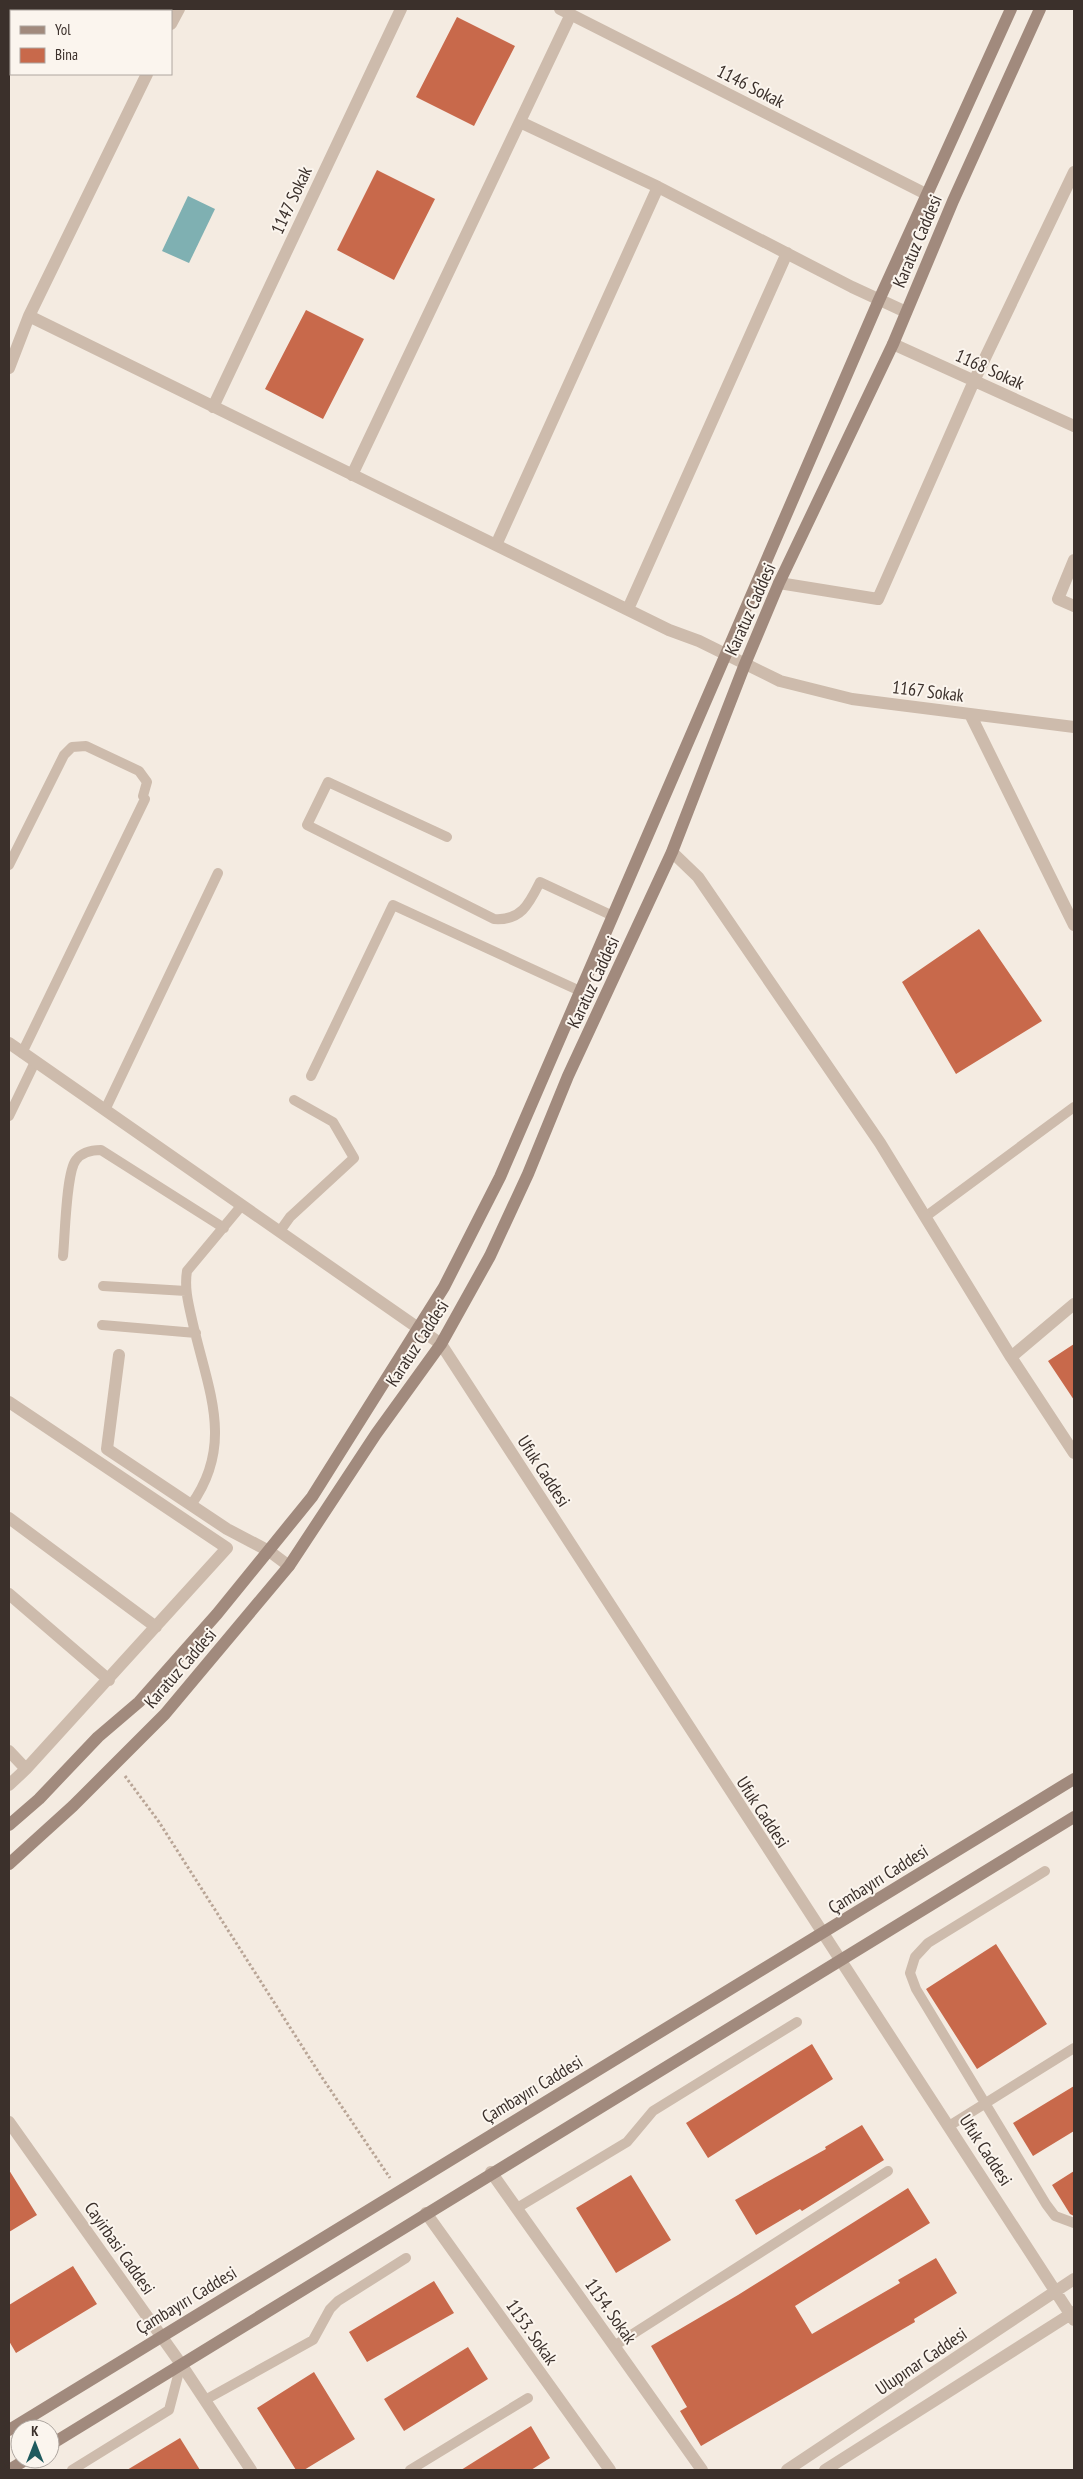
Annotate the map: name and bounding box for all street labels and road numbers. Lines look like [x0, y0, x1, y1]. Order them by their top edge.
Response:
street label: 1146 Sokak [713, 59, 789, 113]
street label: 1147 Sokak [265, 162, 317, 238]
street label: Karatuz Caddesi [887, 191, 947, 291]
street label: 1168 Sokak [952, 344, 1028, 394]
street label: Karatuz Caddesi [719, 559, 781, 659]
street label: 1167 Sokak [891, 675, 965, 707]
street label: Karatuz Caddesi [562, 932, 624, 1032]
street label: Karatuz Caddesi [380, 1295, 454, 1391]
street label: Ufuk Caddesi [512, 1431, 576, 1511]
street label: Karatuz Caddesi [139, 1623, 221, 1713]
street label: Ufuk Caddesi [731, 1772, 795, 1852]
street label: Çambayırı Caddesi [824, 1839, 932, 1919]
street label: Çambayırı Caddesi [477, 2050, 587, 2128]
street label: Ufuk Caddesi [954, 2110, 1018, 2190]
street label: Cayirbasi Caddesi [80, 2197, 160, 2299]
street label: Çambayırı Caddesi [131, 2261, 241, 2339]
street label: 1154. Sokak [580, 2274, 642, 2348]
street label: 1153. Sokak [501, 2295, 563, 2369]
street label: Ulupınar Caddesi [871, 2322, 971, 2400]

